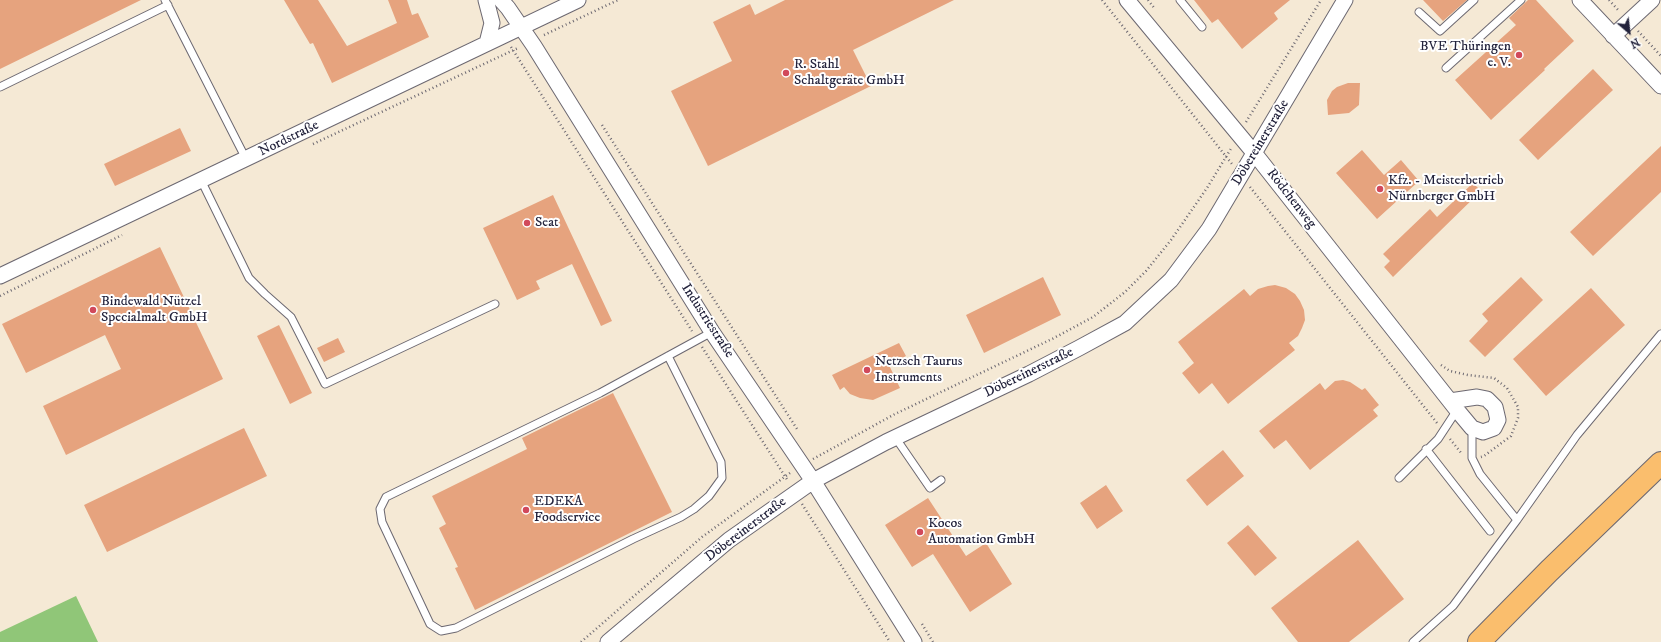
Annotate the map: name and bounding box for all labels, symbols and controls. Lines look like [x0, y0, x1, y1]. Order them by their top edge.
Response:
north arrow [1609, 12, 1649, 52]
text: N [1627, 34, 1642, 51]
place label: BVE Thüringen e. V. [1420, 39, 1511, 72]
marker: BVE Thüringen e. V. [1514, 50, 1524, 60]
place label: R. Stahl Schaltgeräte GmbH [794, 57, 905, 90]
marker: R. Stahl Schaltgeräte GmbH [781, 68, 791, 78]
street label: Döbereinerstraße [1229, 97, 1293, 189]
street label: Nordstraße [256, 117, 322, 161]
street label: Rödchenweg [1263, 166, 1319, 232]
place label: Kfz. - Meisterbetrieb Nürnberger GmbH [1388, 173, 1504, 206]
marker: Kfz. - Meisterbetrieb Nürnberger GmbH [1375, 184, 1385, 194]
place label: Seat [535, 215, 559, 231]
marker: Seat [522, 218, 532, 228]
street label: Industriestraße [677, 281, 737, 361]
place label: Bindewald Nützel Specialmalt GmbH [101, 294, 207, 326]
marker: Bindewald Nützel Specialmalt GmbH [88, 305, 98, 315]
street label: Döbereinerstraße [982, 344, 1076, 402]
place label: Netzsch Taurus Instruments [875, 354, 962, 386]
marker: Netzsch Taurus Instruments [862, 365, 872, 375]
place label: EDEKA Foodservice [534, 494, 600, 526]
street label: Döbereinerstraße [702, 494, 790, 566]
marker: EDEKA Foodservice [521, 505, 531, 515]
place label: Kocos Automation GmbH [928, 516, 1035, 548]
marker: Kocos Automation GmbH [915, 527, 925, 537]

